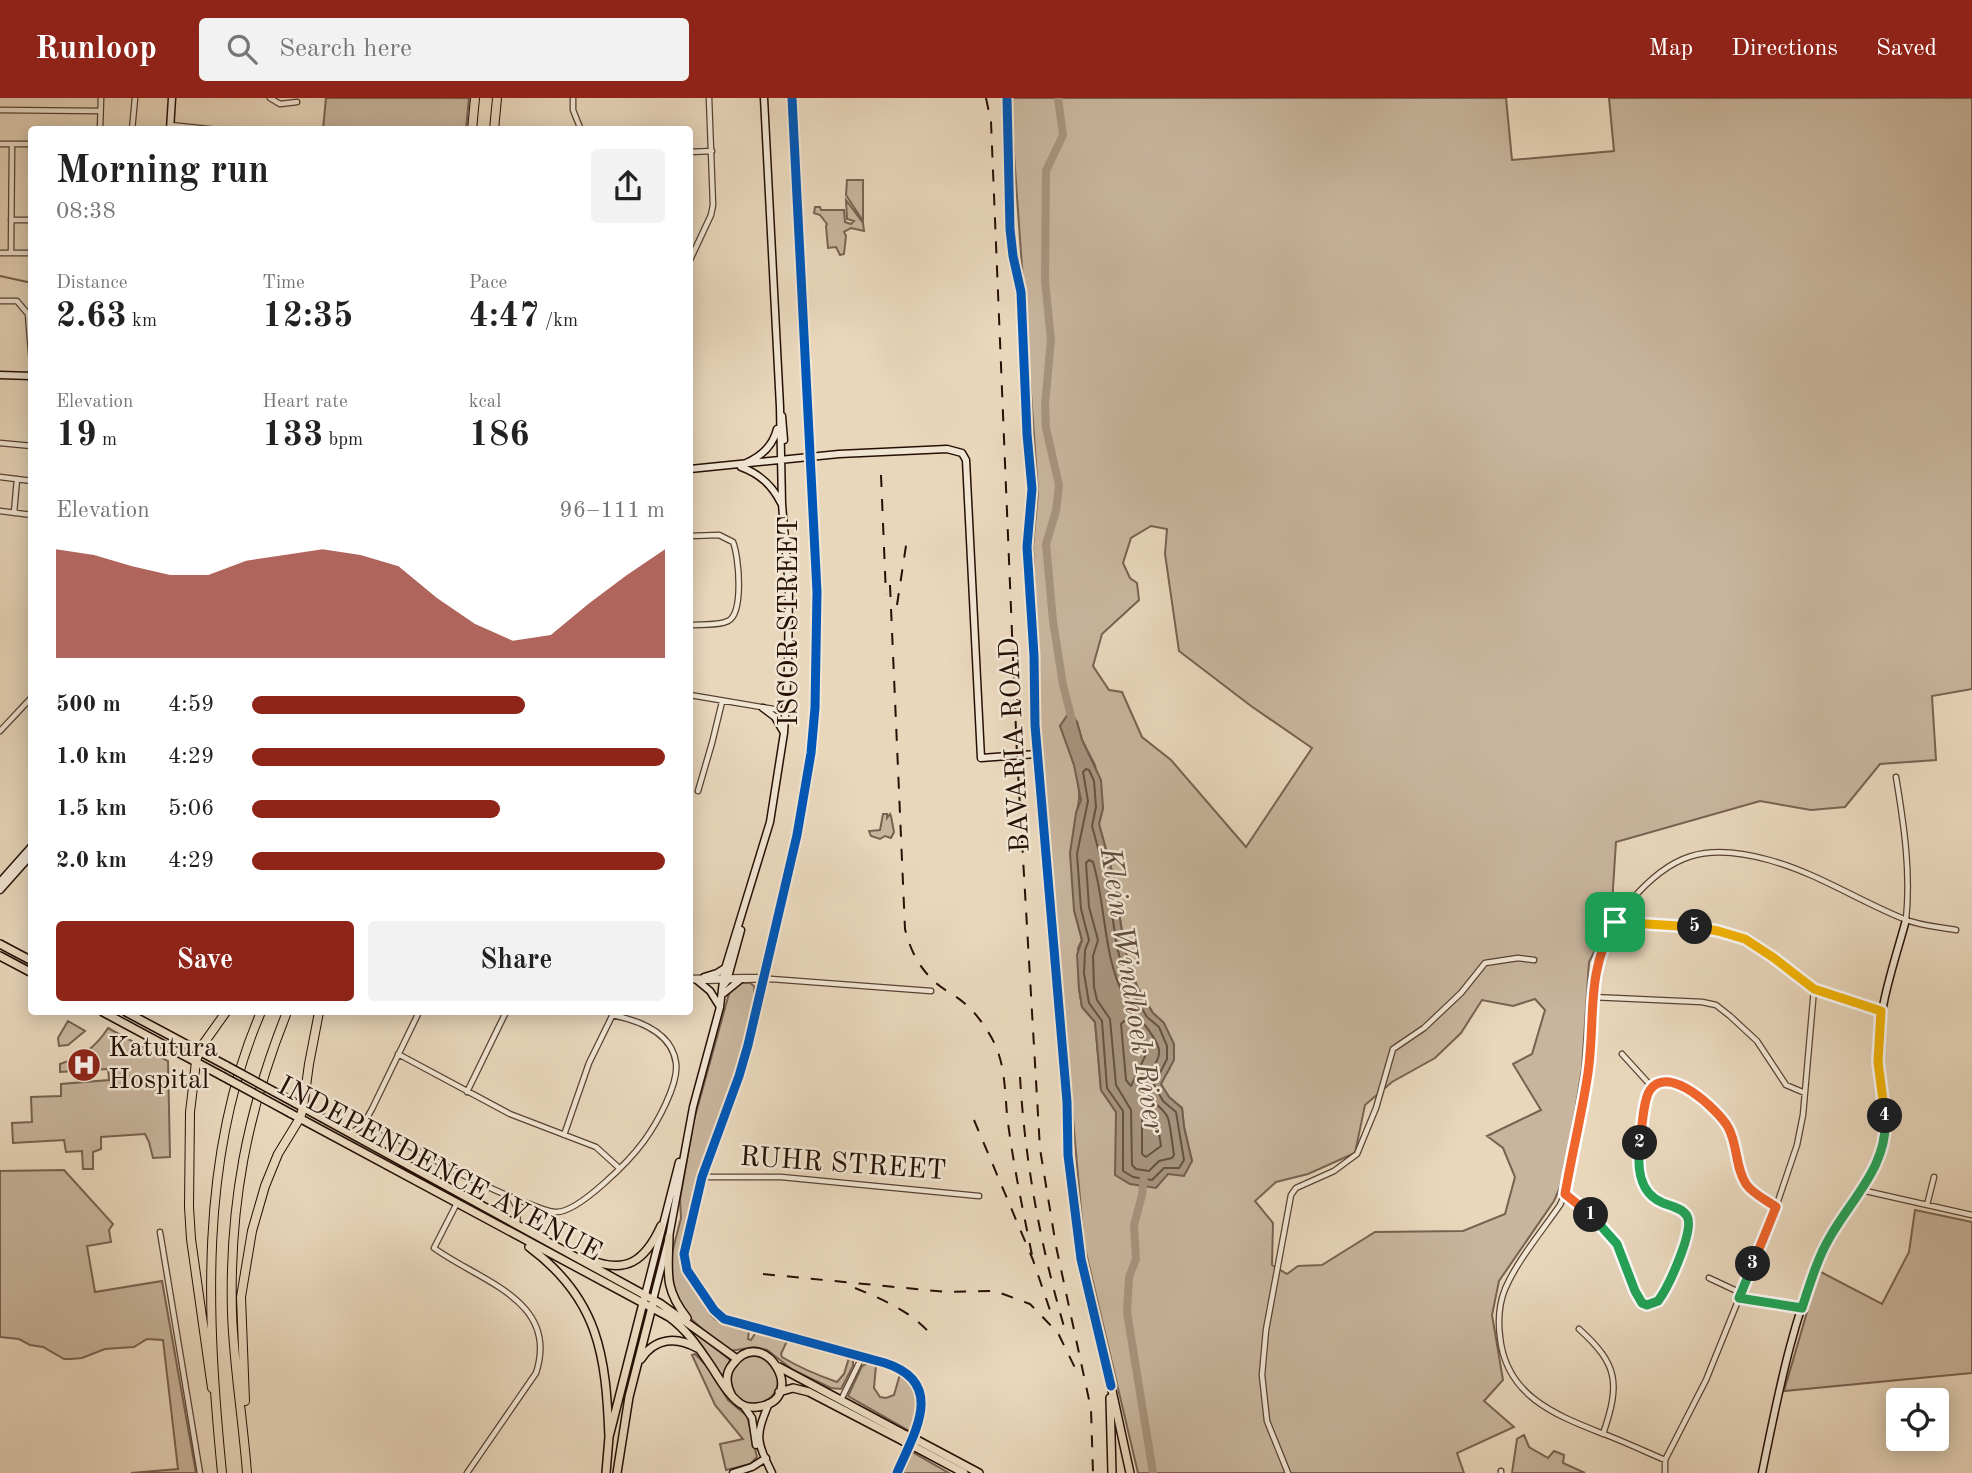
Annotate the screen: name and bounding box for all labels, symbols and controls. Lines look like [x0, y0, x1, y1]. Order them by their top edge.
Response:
search box [199, 18, 689, 81]
icon: search [223, 30, 261, 68]
text: Runloop [35, 33, 157, 66]
text: Search here [279, 36, 412, 62]
text: Map [1649, 37, 1693, 61]
text: Directions [1731, 37, 1838, 61]
text: Saved [1876, 37, 1937, 61]
button: share [591, 149, 665, 223]
text: Morning run [56, 153, 269, 191]
text: 08:38 [56, 200, 116, 223]
text: Distance [56, 274, 128, 293]
text: Time [262, 274, 305, 293]
text: Pace [469, 274, 507, 293]
text: 2.63 [56, 299, 127, 334]
text: 12:35 [262, 299, 353, 334]
text: 4:47 [469, 299, 539, 334]
text: km [127, 312, 157, 331]
text: /km [539, 312, 578, 331]
text: Elevation [56, 393, 133, 412]
text: Heart rate [262, 393, 348, 412]
text: kcal [469, 393, 501, 412]
text: 19 [56, 418, 97, 453]
text: 133 [262, 418, 323, 453]
text: 186 [469, 418, 530, 453]
text: m [97, 431, 117, 450]
text: bpm [323, 431, 363, 450]
text: Elevation [56, 499, 150, 522]
text: 96–111 m [559, 499, 665, 522]
street label: ISCOR STREET [776, 516, 804, 726]
street label: BAVARIA ROAD [996, 637, 1036, 853]
text: 500 m [56, 693, 121, 716]
text: 4:59 [168, 693, 214, 716]
text: 1.0 km [56, 745, 127, 768]
text: 4:29 [168, 745, 214, 768]
text: 1.5 km [56, 797, 127, 820]
text: 5:06 [168, 797, 214, 820]
water label: Klein Windhoek River [1093, 844, 1169, 1136]
text: 2.0 km [56, 849, 127, 872]
text: 4:29 [168, 849, 214, 872]
pin [1585, 892, 1645, 952]
icon: arrive [1596, 903, 1634, 941]
pin: 5 [1678, 910, 1712, 944]
text: 5 [1689, 917, 1700, 936]
button: Save [56, 921, 354, 1001]
button: Share [368, 921, 665, 1001]
place label: Katutura Hospital [108, 1035, 218, 1095]
hospital icon: Katutura Hospital [65, 1046, 103, 1084]
street label: INDEPENDENCE AVENUE [272, 1072, 606, 1268]
pin: 4 [1868, 1098, 1902, 1134]
text: 4 [1879, 1106, 1890, 1125]
pin: 2 [1622, 1126, 1658, 1160]
text: 2 [1634, 1133, 1645, 1152]
street label: RUHR STREET [739, 1144, 947, 1186]
pin: 1 [1574, 1198, 1608, 1232]
text: 1 [1585, 1205, 1596, 1224]
pin: 3 [1736, 1246, 1770, 1282]
text: 3 [1747, 1254, 1758, 1273]
map controls [1886, 1388, 1949, 1451]
button: locate [1886, 1388, 1949, 1451]

